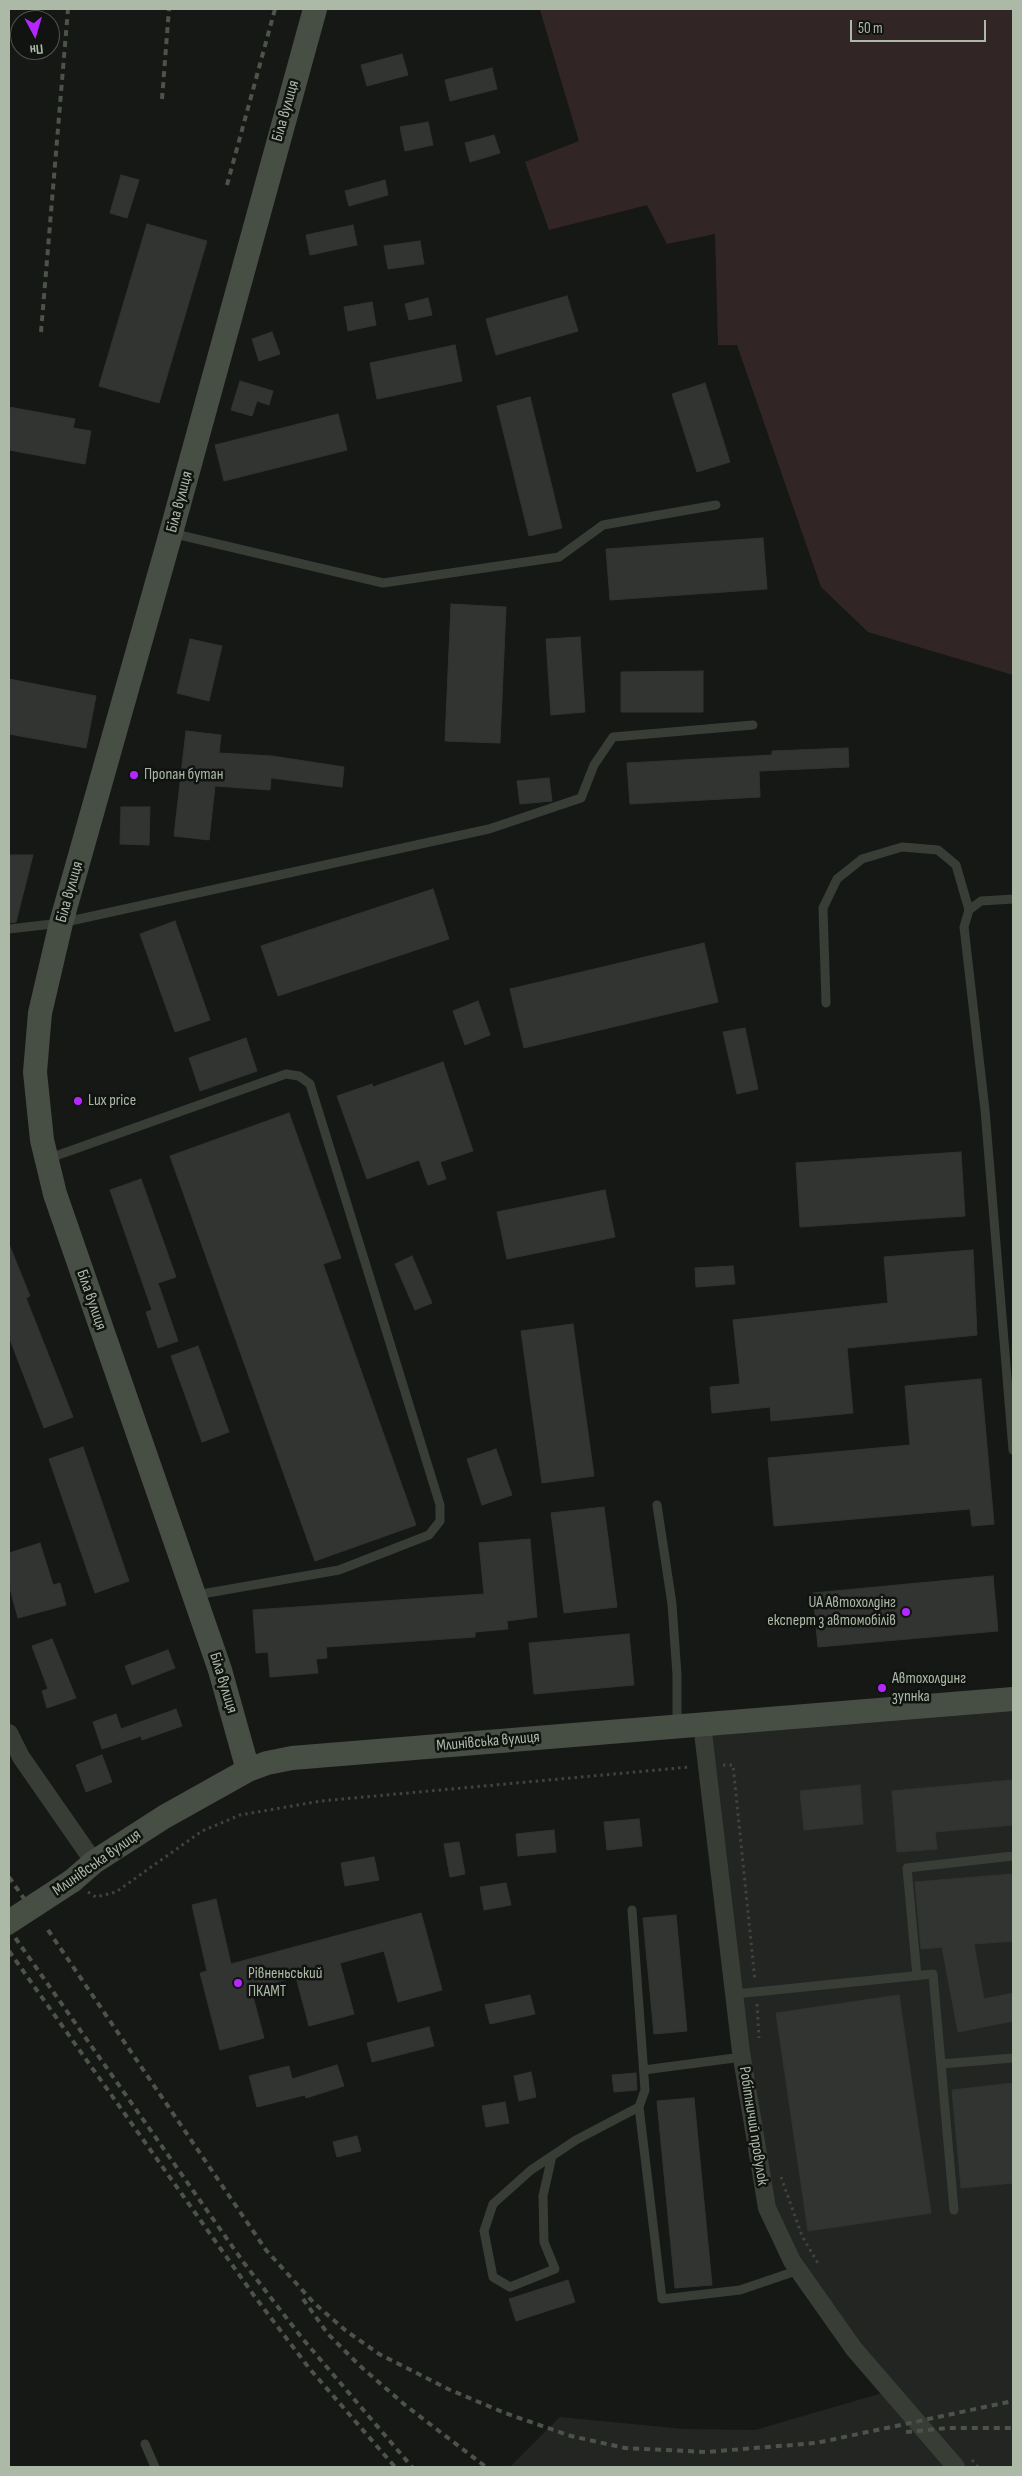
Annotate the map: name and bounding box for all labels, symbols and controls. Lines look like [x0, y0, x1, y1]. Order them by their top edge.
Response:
north arrow [10, 10, 60, 60]
scale bar [852, 10, 988, 42]
text: 50 m [858, 19, 883, 38]
text: Пн [29, 40, 44, 59]
street label: Біла вулиця [268, 78, 304, 144]
street label: Біла вулиця [163, 469, 197, 535]
place label: Пропан бутан [144, 765, 223, 785]
marker: Пропан бутан [128, 769, 140, 781]
street label: Біла вулиця [52, 859, 88, 925]
place label: Lux price [88, 1091, 136, 1111]
marker: Lux price [72, 1095, 84, 1107]
street label: Біла вулиця [72, 1267, 110, 1333]
place label: UA Автохолдінг експерт з автомобілів [767, 1593, 896, 1631]
marker: UA Автохолдінг експерт з автомобілів [900, 1606, 912, 1618]
street label: Біла вулиця [205, 1650, 241, 1716]
place label: Автохолдинг зупнка [892, 1669, 966, 1707]
marker: Автохолдинг зупнка [876, 1682, 888, 1694]
street label: Млинівська вулиця [436, 1728, 540, 1756]
street label: Млинівська вулиця [49, 1825, 145, 1901]
place label: Рівненьський ПКАМТ [248, 1964, 322, 2002]
marker: Рівненьський ПКАМТ [232, 1977, 244, 1989]
street label: Робітничий провулок [734, 2065, 772, 2187]

